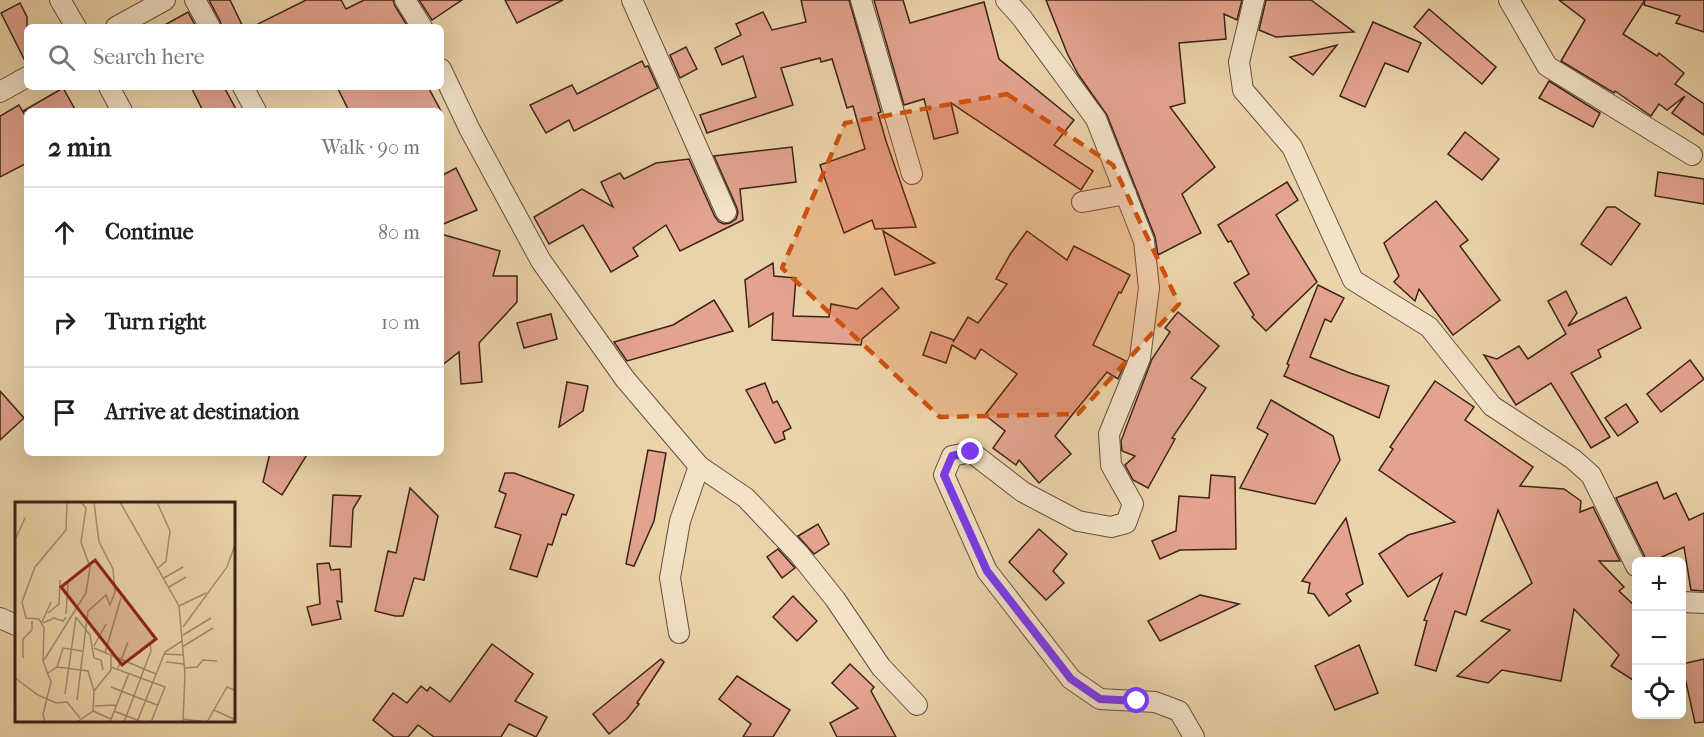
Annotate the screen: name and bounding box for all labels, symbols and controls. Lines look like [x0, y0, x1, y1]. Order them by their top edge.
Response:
search box [24, 24, 444, 90]
icon: search [45, 41, 78, 74]
text: Search here [93, 44, 205, 70]
text: 2 min [48, 132, 111, 163]
text: Walk · 90 m [322, 136, 420, 159]
icon: ahead [48, 216, 81, 249]
text: Continue [105, 219, 194, 245]
text: 80 m [378, 221, 420, 244]
icon: right [48, 306, 81, 339]
text: Turn right [105, 309, 206, 335]
text: 10 m [381, 311, 420, 334]
icon: arrive [48, 396, 81, 429]
text: Arrive at destination [105, 399, 299, 425]
route end [957, 438, 983, 464]
inset map [15, 502, 236, 722]
map controls [1632, 557, 1686, 719]
button: + [1632, 557, 1686, 611]
button: − [1632, 611, 1686, 665]
button: locate [1632, 665, 1686, 719]
route start [1123, 687, 1149, 713]

